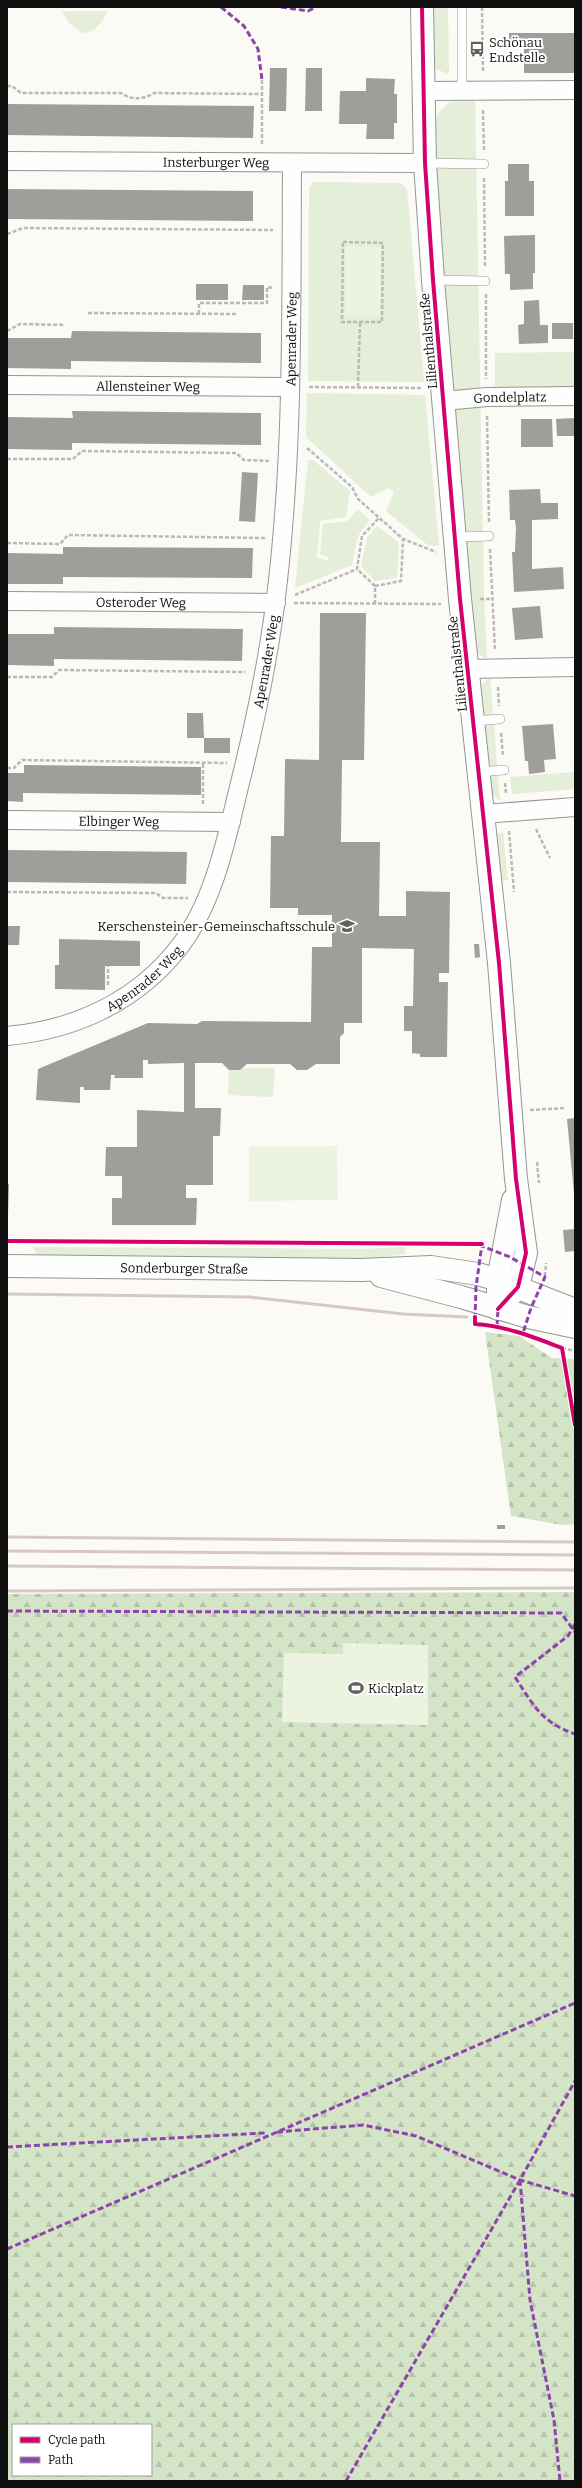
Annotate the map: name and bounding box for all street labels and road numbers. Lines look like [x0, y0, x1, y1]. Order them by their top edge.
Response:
street label: Insterburger Weg [163, 155, 269, 170]
street label: Apenrader Weg [283, 292, 300, 386]
street label: Lilienthalstraße [417, 292, 440, 389]
street label: Allensteiner Weg [96, 379, 200, 394]
street label: Gondelplatz [473, 389, 547, 406]
street label: Osteroder Weg [96, 595, 186, 610]
street label: Apenrader Weg [250, 614, 282, 710]
street label: Lilienthalstraße [445, 615, 470, 713]
street label: Elbinger Weg [79, 814, 159, 829]
street label: Apenrader Weg [104, 943, 185, 1014]
street label: Sonderburger Straße [120, 1260, 248, 1277]

